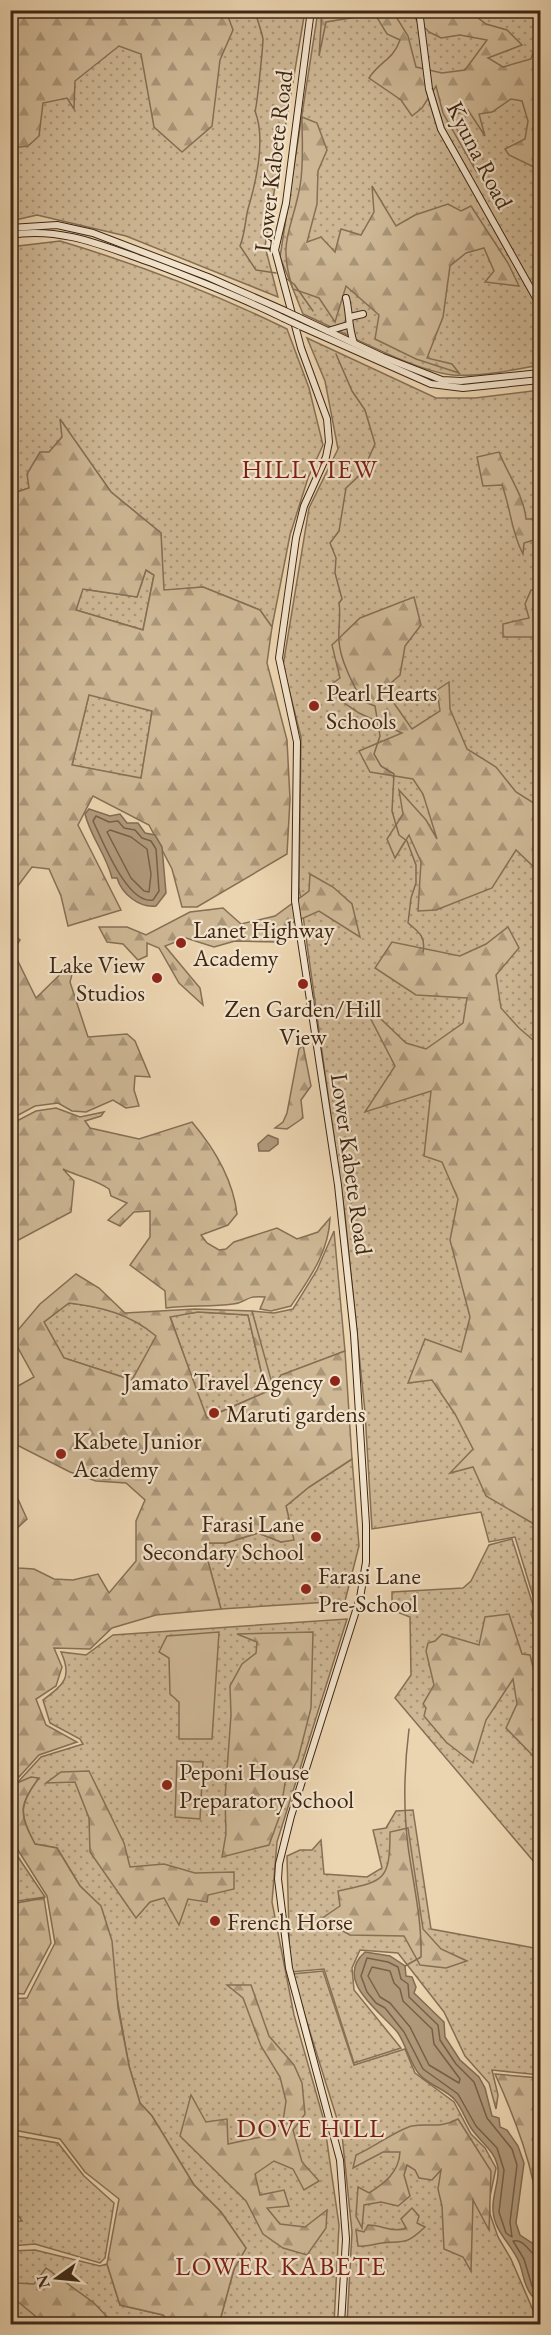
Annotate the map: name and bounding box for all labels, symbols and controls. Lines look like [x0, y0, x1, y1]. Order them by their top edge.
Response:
street label: Lower Kabete Road [246, 67, 300, 254]
street label: Kyuna Road [440, 96, 521, 215]
district label: HILLVIEW [241, 452, 379, 486]
place label: Pearl Hearts Schools [326, 677, 437, 736]
marker: Pearl Hearts Schools [307, 699, 321, 713]
place label: Lanet Highway Academy [192, 914, 335, 973]
marker: Lanet Highway Academy [174, 936, 188, 950]
place label: Lake View Studios [49, 949, 146, 1008]
marker: Lake View Studios [150, 971, 164, 985]
marker: Zen Garden/Hill View [296, 977, 310, 991]
place label: Zen Garden/Hill View [225, 993, 382, 1052]
street label: Lower Kabete Road [324, 1071, 380, 1258]
place label: Jamato Travel Agency [121, 1366, 323, 1397]
marker: Jamato Travel Agency [328, 1374, 342, 1388]
place label: Maruti gardens [226, 1398, 366, 1429]
marker: Maruti gardens [207, 1406, 221, 1420]
place label: Kabete Junior Academy [72, 1425, 202, 1484]
marker: Kabete Junior Academy [54, 1447, 68, 1461]
place label: Farasi Lane Secondary School [142, 1508, 304, 1567]
marker: Farasi Lane Secondary School [309, 1530, 323, 1544]
place label: Farasi Lane Pre-School [318, 1560, 421, 1619]
marker: Farasi Lane Pre-School [299, 1582, 313, 1596]
place label: Peponi House Preparatory School [179, 1756, 354, 1815]
marker: Peponi House Preparatory School [160, 1778, 174, 1792]
place label: French Horse [227, 1906, 353, 1937]
marker: French Horse [208, 1914, 222, 1928]
district label: DOVE HILL [236, 2111, 386, 2145]
north arrow [27, 2248, 87, 2308]
district label: LOWER KABETE [175, 2249, 387, 2283]
text: N [31, 2273, 55, 2291]

